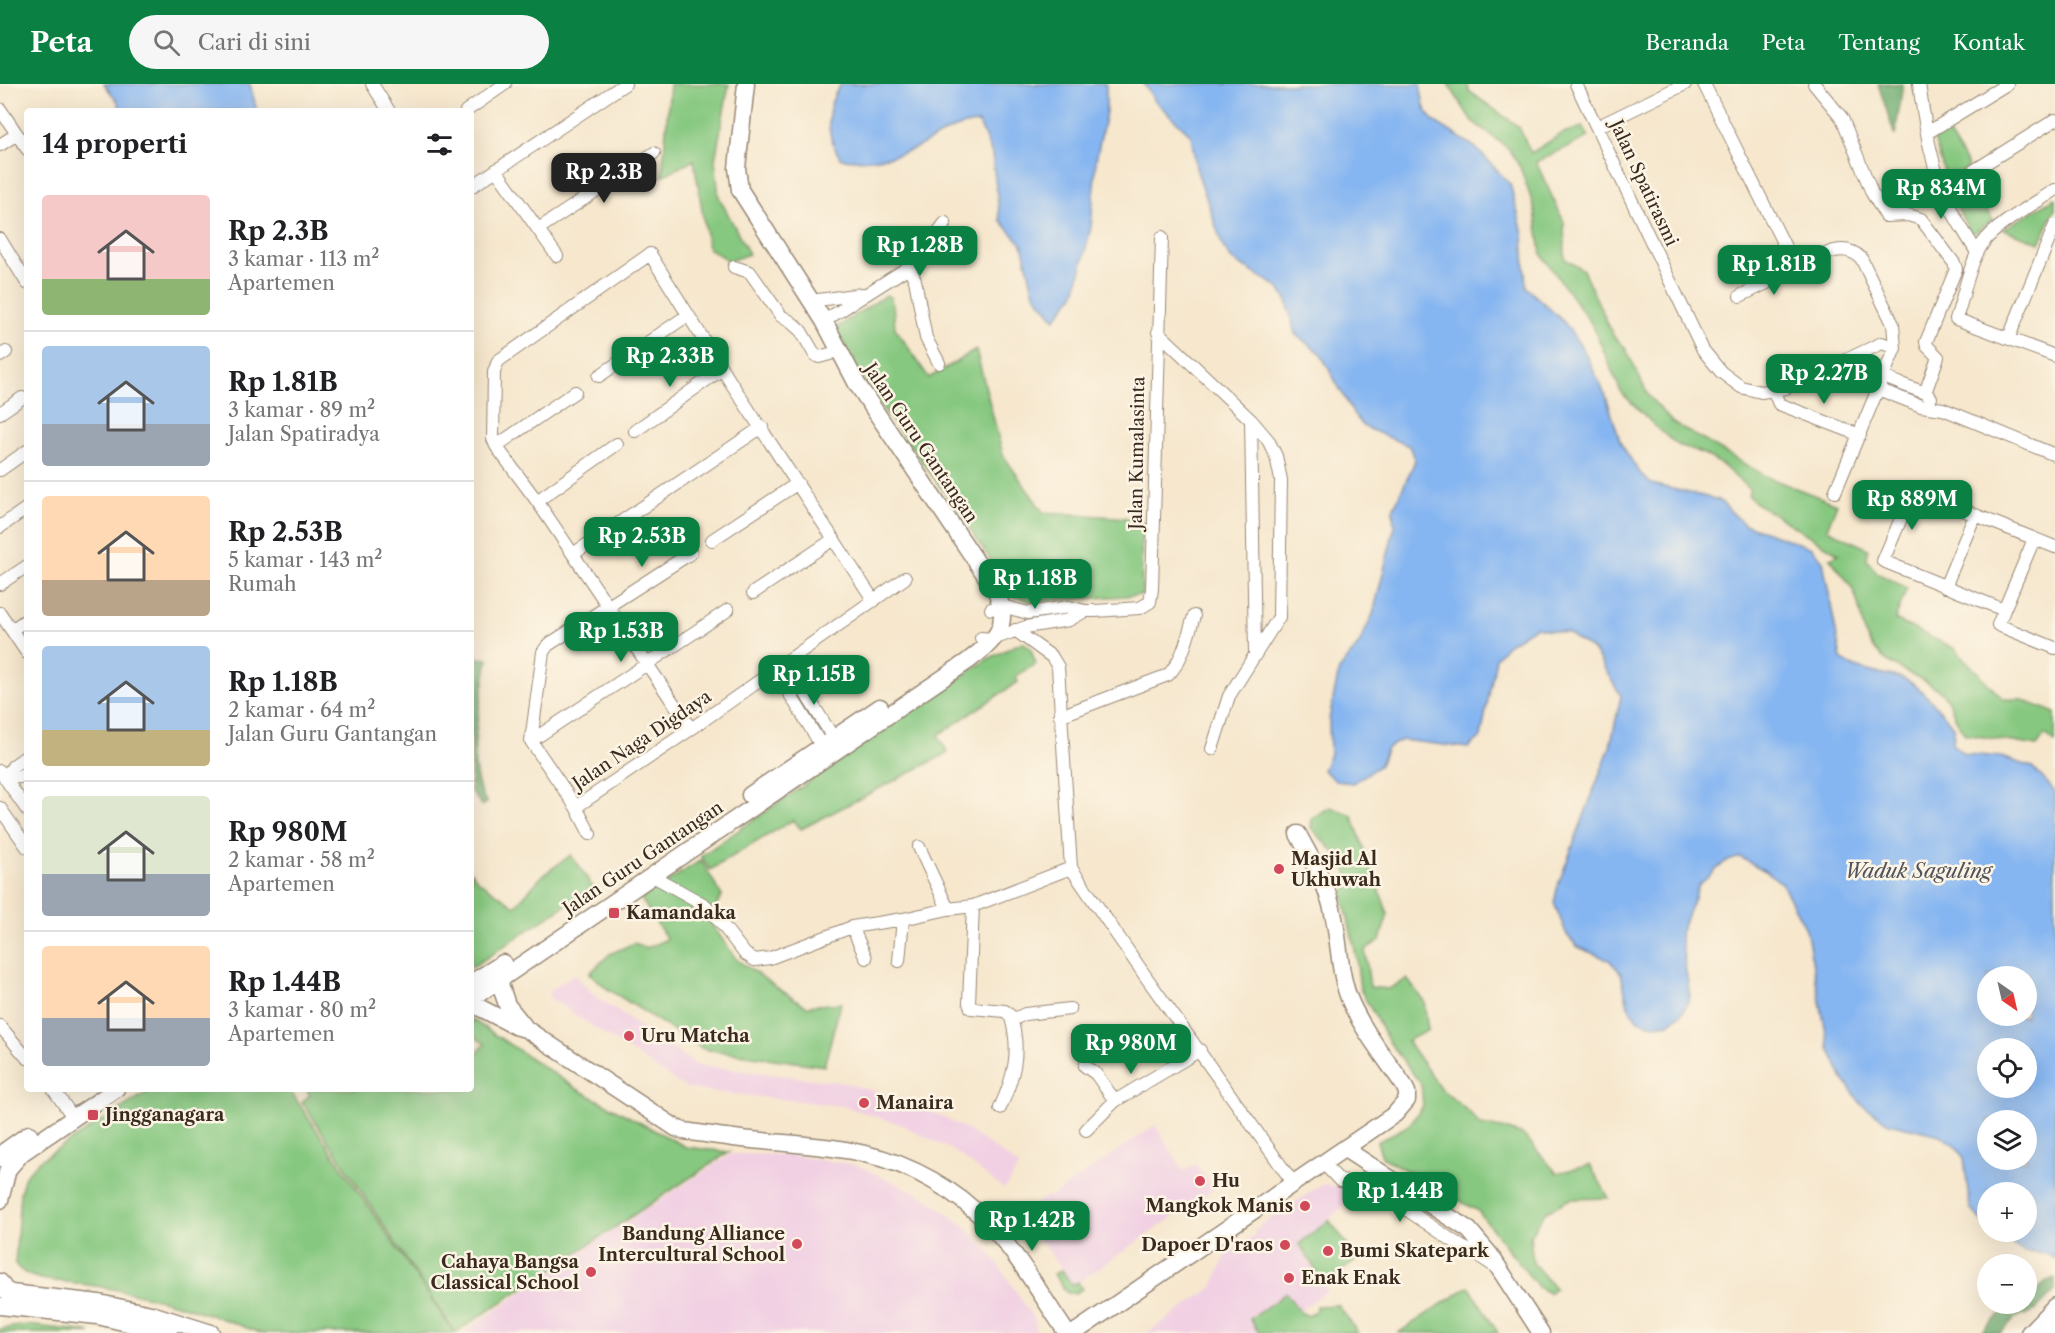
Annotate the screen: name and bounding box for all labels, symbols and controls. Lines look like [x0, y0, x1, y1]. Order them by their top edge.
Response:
search box [129, 15, 549, 69]
text: Peta [30, 25, 93, 59]
icon: search [150, 26, 183, 59]
text: Cari di sini [198, 29, 311, 56]
text: Beranda [1646, 30, 1729, 55]
text: Peta [1762, 30, 1805, 55]
text: Tentang [1838, 30, 1920, 55]
text: Kontak [1953, 30, 2025, 55]
street label: Jalan Spatirasmi [1604, 114, 1683, 250]
text: 14 properti [42, 128, 187, 160]
icon: filters [423, 128, 456, 161]
pin: Rp 2.3B [549, 153, 659, 204]
text: Rp 2.3B [565, 160, 643, 184]
pin: Rp 834M [1886, 169, 1996, 220]
text: Rp 834M [1896, 176, 1986, 200]
text: Rp 2.3B [228, 215, 329, 247]
icon: home [90, 219, 162, 291]
pin: Rp 1.28B [858, 226, 982, 277]
text: Rp 1.28B [876, 233, 964, 257]
pin: Rp 1.81B [1712, 245, 1836, 296]
text: 3 kamar · 113 m² [228, 247, 379, 271]
text: Rp 1.81B [1732, 252, 1816, 276]
text: Apartemen [228, 271, 335, 295]
pin: Rp 2.33B [608, 337, 732, 388]
text: Rp 2.33B [626, 344, 714, 368]
pin: Rp 2.27B [1762, 354, 1886, 405]
street label: Jalan Guru Gantangan [858, 356, 983, 527]
text: Rp 2.27B [1780, 361, 1868, 385]
text: Rp 1.81B [228, 366, 338, 398]
icon: home [90, 370, 162, 442]
street label: Jalan Kumalasinta [1125, 376, 1149, 533]
text: 3 kamar · 89 m² [228, 398, 375, 422]
text: Jalan Spatiradya [228, 422, 380, 446]
pin: Rp 889M [1857, 480, 1967, 531]
text: Rp 889M [1866, 487, 1958, 511]
text: Rp 2.53B [228, 516, 343, 548]
pin: Rp 2.53B [580, 517, 704, 568]
icon: home [90, 520, 162, 592]
text: Rp 2.53B [598, 524, 686, 548]
text: 5 kamar · 143 m² [228, 548, 382, 572]
pin: Rp 1.18B [973, 559, 1097, 610]
text: Rp 1.18B [993, 566, 1077, 590]
text: Rumah [228, 572, 297, 596]
pin: Rp 1.53B [559, 612, 683, 663]
text: Rp 1.53B [578, 619, 664, 643]
pin: Rp 1.15B [752, 655, 876, 706]
text: Rp 1.15B [772, 662, 856, 686]
text: Rp 1.18B [228, 666, 338, 698]
icon: home [90, 670, 162, 742]
street label: Jalan Naga Digdaya [566, 685, 716, 796]
text: 2 kamar · 64 m² [228, 698, 375, 722]
text: Jalan Guru Gantangan [228, 722, 437, 746]
street label: Jalan Guru Gantangan [556, 796, 727, 921]
text: Rp 980M [228, 816, 348, 848]
icon: home [90, 820, 162, 892]
text: 2 kamar · 58 m² [228, 848, 375, 872]
place label: Masjid Al Ukhuwah [1291, 848, 1382, 891]
water label: Waduk Saguling [1844, 859, 1993, 883]
marker: Masjid Al Ukhuwah [1272, 862, 1286, 876]
text: Apartemen [228, 872, 335, 896]
place label: Kamandaka [626, 902, 737, 924]
marker: Kamandaka [607, 906, 621, 920]
text: Rp 1.44B [228, 966, 341, 998]
north arrow [1977, 966, 2037, 1026]
map controls [1977, 966, 2037, 1314]
icon: home [90, 970, 162, 1042]
text: 3 kamar · 80 m² [228, 998, 376, 1022]
text: Apartemen [228, 1022, 335, 1046]
pin: Rp 980M [1076, 1024, 1186, 1075]
place label: Uru Matcha [641, 1025, 750, 1047]
marker: Uru Matcha [622, 1029, 636, 1043]
text: Rp 980M [1085, 1031, 1177, 1055]
button: locate [1977, 1038, 2037, 1098]
place label: Manaira [876, 1092, 954, 1114]
marker: Manaira [857, 1096, 871, 1110]
place label: Jingganagara [102, 1104, 225, 1126]
marker: Jingganagara [86, 1108, 100, 1122]
button: layers [1977, 1110, 2037, 1170]
place label: Hu [1212, 1170, 1240, 1192]
pin: Rp 1.44B [1338, 1172, 1462, 1223]
marker: Hu [1193, 1174, 1207, 1188]
text: Rp 1.44B [1357, 1179, 1443, 1203]
button: + [1977, 1182, 2037, 1242]
place label: Mangkok Manis [1145, 1195, 1293, 1217]
marker: Mangkok Manis [1298, 1199, 1312, 1213]
pin: Rp 1.42B [970, 1201, 1094, 1252]
text: Rp 1.42B [989, 1208, 1075, 1232]
place label: Bandung Alliance Intercultural School [598, 1223, 785, 1266]
place label: Dapoer D'raos [1141, 1234, 1273, 1256]
marker: Bandung Alliance Intercultural School [790, 1237, 804, 1251]
marker: Dapoer D'raos [1278, 1238, 1292, 1252]
place label: Bumi Skatepark [1340, 1240, 1490, 1262]
marker: Bumi Skatepark [1321, 1244, 1335, 1258]
place label: Cahaya Bangsa Classical School [430, 1251, 580, 1294]
button: − [1977, 1254, 2037, 1314]
marker: Cahaya Bangsa Classical School [584, 1265, 598, 1279]
place label: Enak Enak [1301, 1267, 1402, 1289]
marker: Enak Enak [1282, 1271, 1296, 1285]

